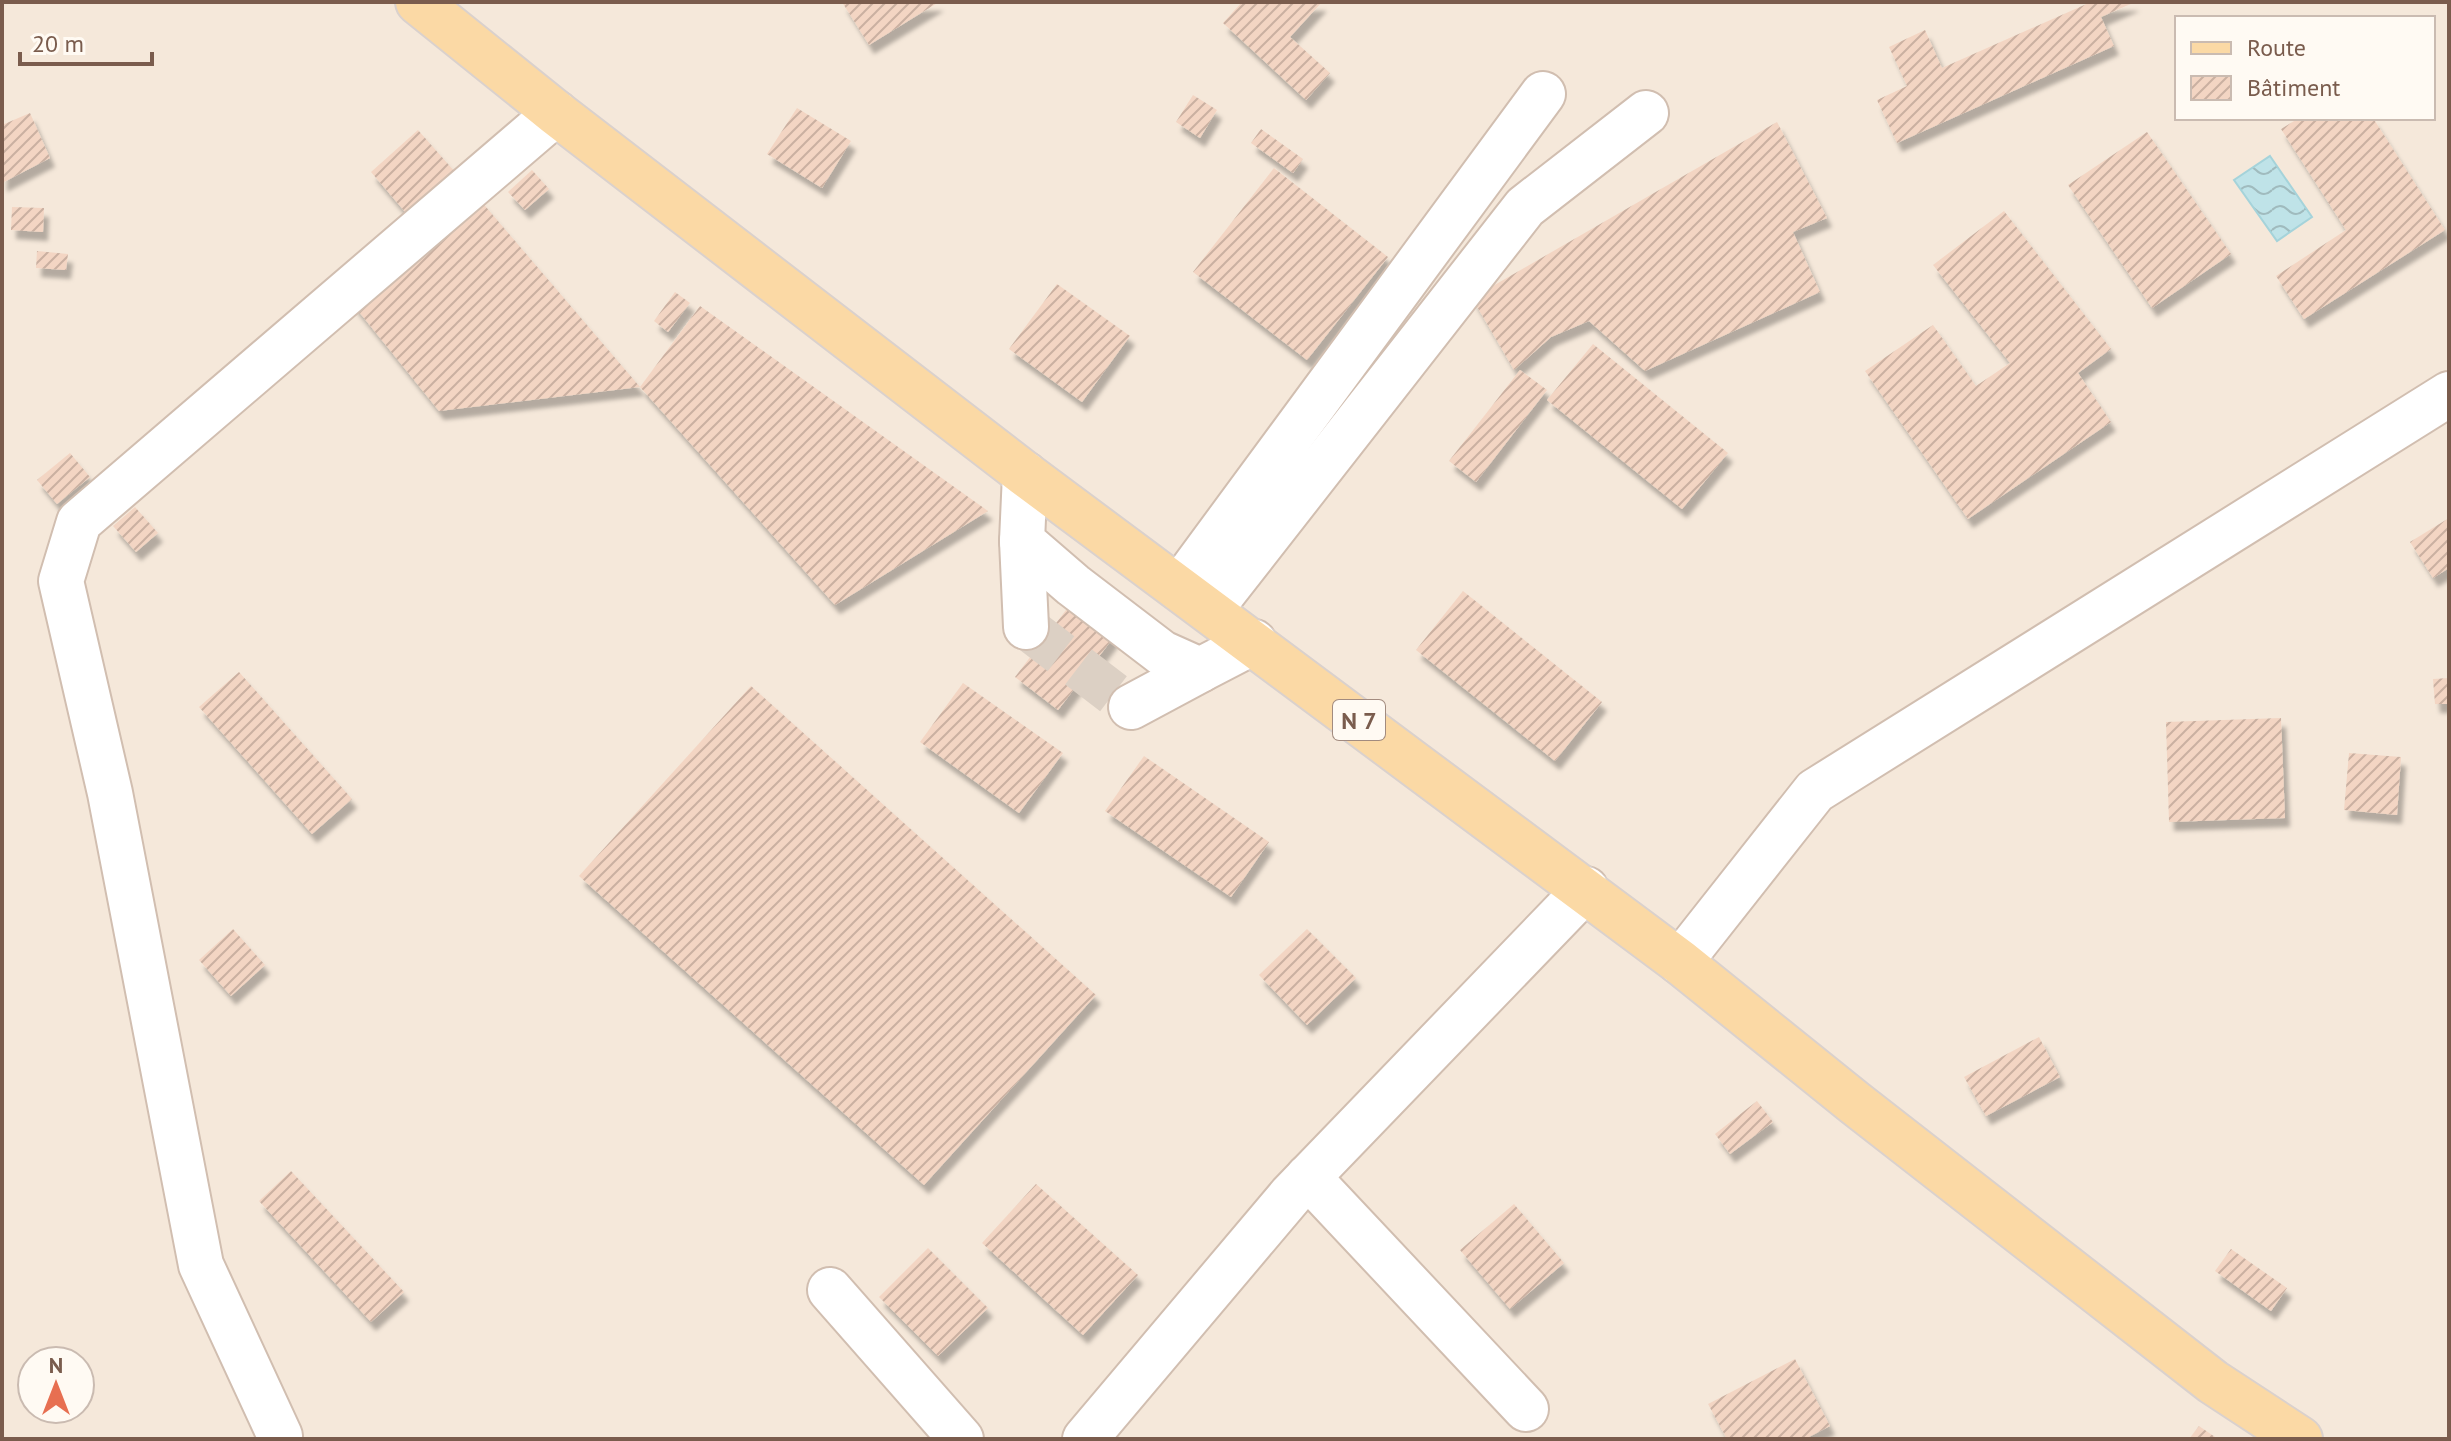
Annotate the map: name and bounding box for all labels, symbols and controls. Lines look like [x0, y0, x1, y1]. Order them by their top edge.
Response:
scale bar [20, 16, 152, 66]
legend [2175, 16, 2435, 120]
text: 20 m [32, 28, 84, 59]
text: Route [2247, 32, 2306, 63]
text: Bâtiment [2247, 72, 2340, 103]
road number: N 7 [1333, 700, 1385, 740]
north arrow [16, 1345, 96, 1425]
text: N [49, 1351, 63, 1379]

